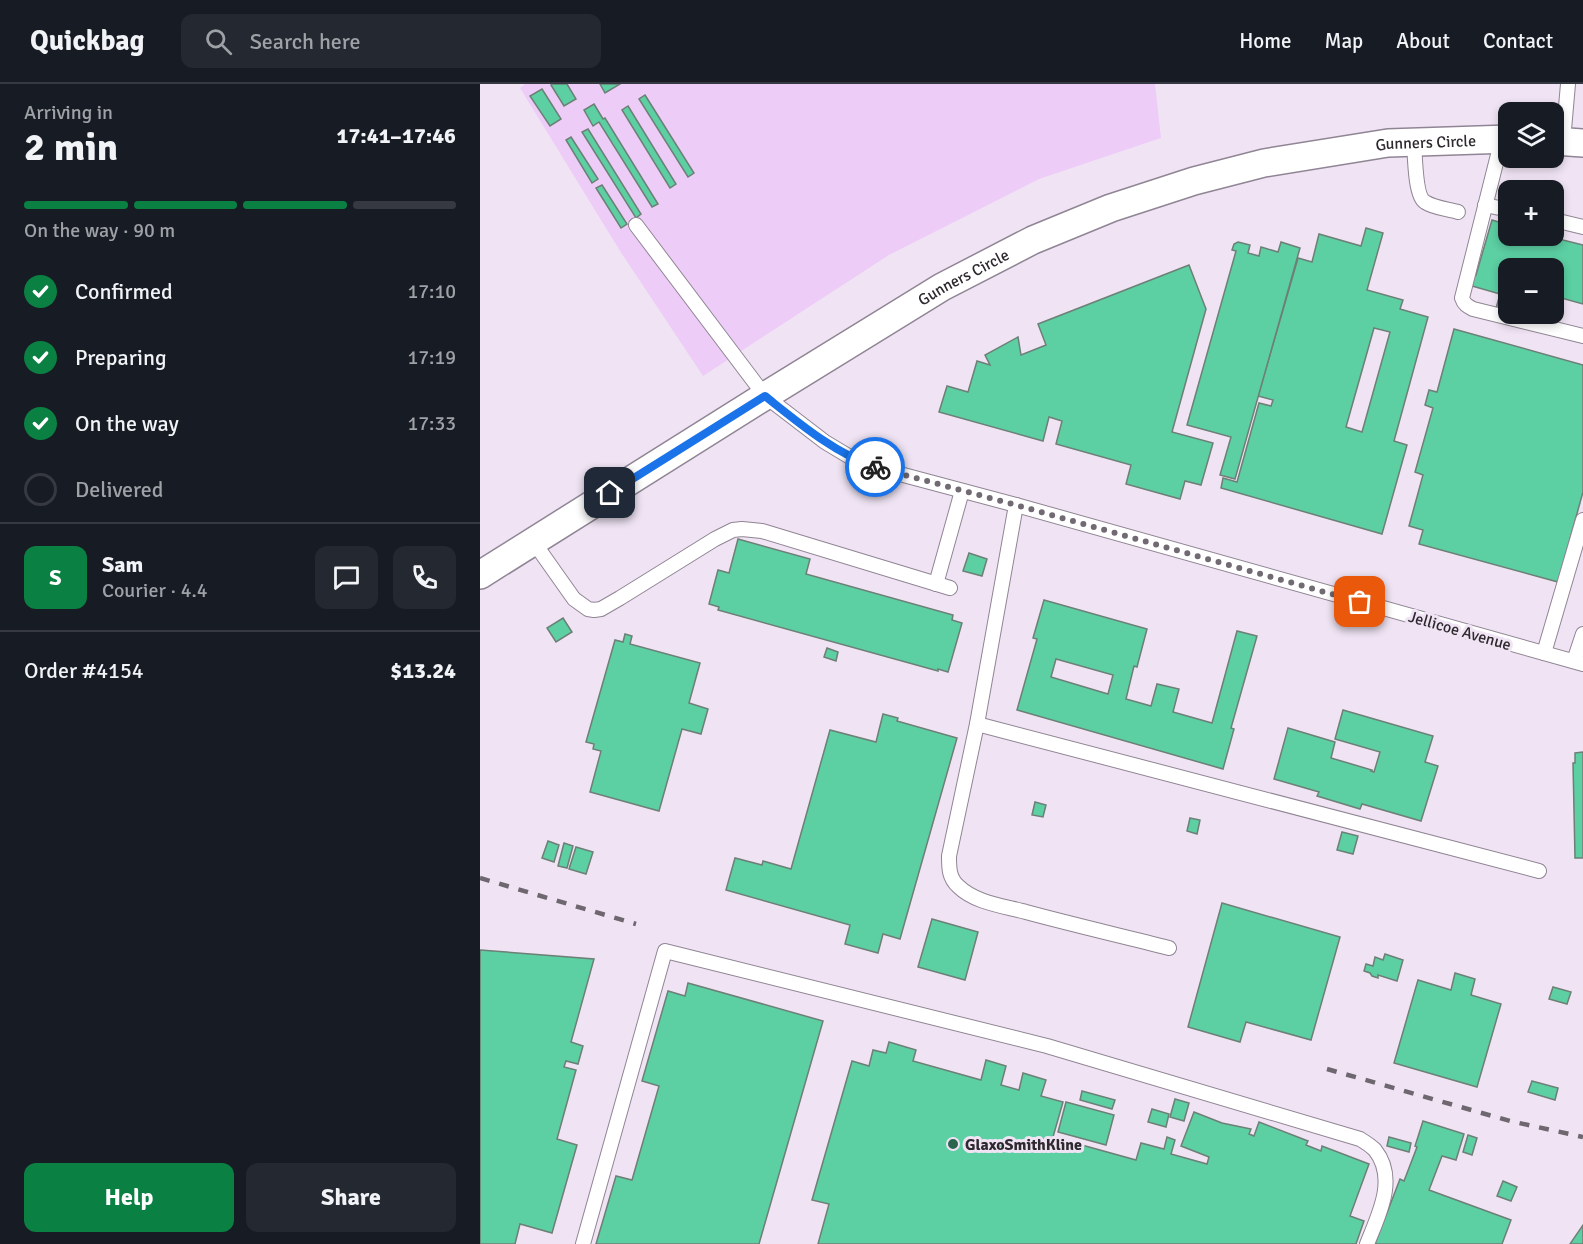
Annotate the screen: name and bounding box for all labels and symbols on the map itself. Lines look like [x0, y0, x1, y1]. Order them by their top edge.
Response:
street label: Gunners Circle [1374, 131, 1476, 156]
street label: Gunners Circle [914, 245, 1013, 310]
courier [845, 437, 905, 497]
pin [584, 467, 635, 518]
pin [1334, 576, 1385, 627]
street label: Jellicoe Avenue [1406, 607, 1513, 655]
place label: GlaxoSmithKline [965, 1135, 1082, 1155]
marker: GlaxoSmithKline [946, 1137, 960, 1151]

